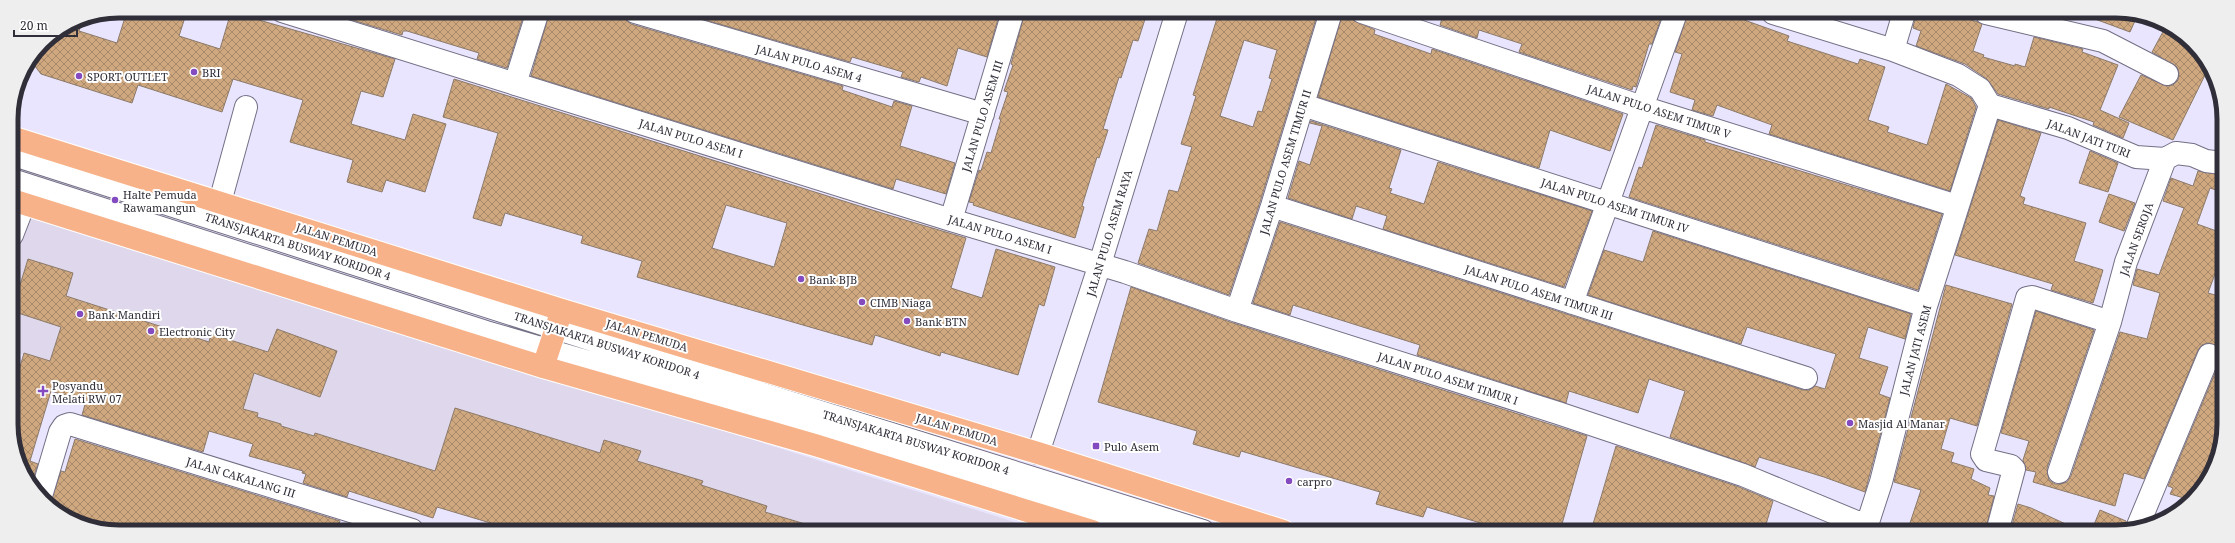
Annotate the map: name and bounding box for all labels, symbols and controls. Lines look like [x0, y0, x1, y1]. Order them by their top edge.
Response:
scale bar [14, 12, 77, 38]
text: 20 m [20, 17, 48, 34]
street label: JALAN PULO ASEM 4 [753, 40, 864, 85]
street label: JALAN PULO ASEM III [958, 58, 1006, 175]
place label: BRI [202, 65, 220, 80]
marker: BRI [189, 67, 199, 77]
place label: SPORT OUTLET [87, 69, 168, 84]
marker: SPORT OUTLET [74, 71, 84, 81]
street label: JALAN PULO ASEM TIMUR V [1584, 80, 1733, 142]
street label: JALAN PULO ASEM TIMUR II [1255, 88, 1314, 237]
street label: JALAN PULO ASEM I [636, 115, 745, 161]
street label: JALAN JATI TURI [2044, 115, 2133, 161]
street label: JALAN PULO ASEM RAYA [1082, 168, 1136, 299]
street label: JALAN PULO ASEM TIMUR IV [1538, 174, 1691, 236]
place label: Halte Pemuda Rawamangun [123, 187, 197, 215]
marker: Halte Pemuda Rawamangun [110, 195, 120, 205]
street label: JALAN SEROJA [2115, 200, 2156, 279]
street label: TRANSJAKARTA BUSWAY KORIDOR 4 [203, 209, 393, 283]
street label: JALAN PULO ASEM I [945, 211, 1054, 257]
street label: JALAN PEMUDA [293, 218, 380, 259]
street label: JALAN PULO ASEM TIMUR III [1462, 261, 1615, 323]
place label: Bank BJB [809, 272, 857, 287]
marker: Bank BJB [796, 274, 806, 284]
place label: CIMB Niaga [870, 295, 931, 310]
marker: CIMB Niaga [857, 297, 867, 307]
street label: JALAN JATI ASEM [1895, 303, 1934, 398]
place label: Bank Mandiri [88, 307, 161, 322]
street label: TRANSJAKARTA BUSWAY KORIDOR 4 [512, 308, 702, 382]
marker: Bank Mandiri [75, 309, 85, 319]
place label: Bank BTN [915, 314, 967, 329]
street label: JALAN PEMUDA [603, 315, 690, 355]
marker: Bank BTN [902, 316, 912, 326]
place label: Electronic City [159, 324, 236, 339]
marker: Electronic City [146, 326, 156, 336]
street label: JALAN PULO ASEM TIMUR I [1375, 348, 1520, 408]
place label: Posyandu Melati RW 07 [52, 378, 122, 406]
marker: Posyandu Melati RW 07 [37, 385, 49, 397]
street label: TRANSJAKARTA BUSWAY KORIDOR 4 [821, 406, 1011, 478]
street label: JALAN PEMUDA [913, 409, 1000, 449]
place label: Masjid Al Manar [1858, 416, 1946, 431]
marker: Masjid Al Manar [1845, 418, 1855, 428]
place label: Pulo Asem [1104, 439, 1160, 454]
marker: Pulo Asem [1091, 441, 1101, 451]
street label: JALAN CAKALANG III [184, 453, 297, 501]
place label: carpro [1297, 474, 1332, 489]
marker: carpro [1284, 476, 1294, 486]

